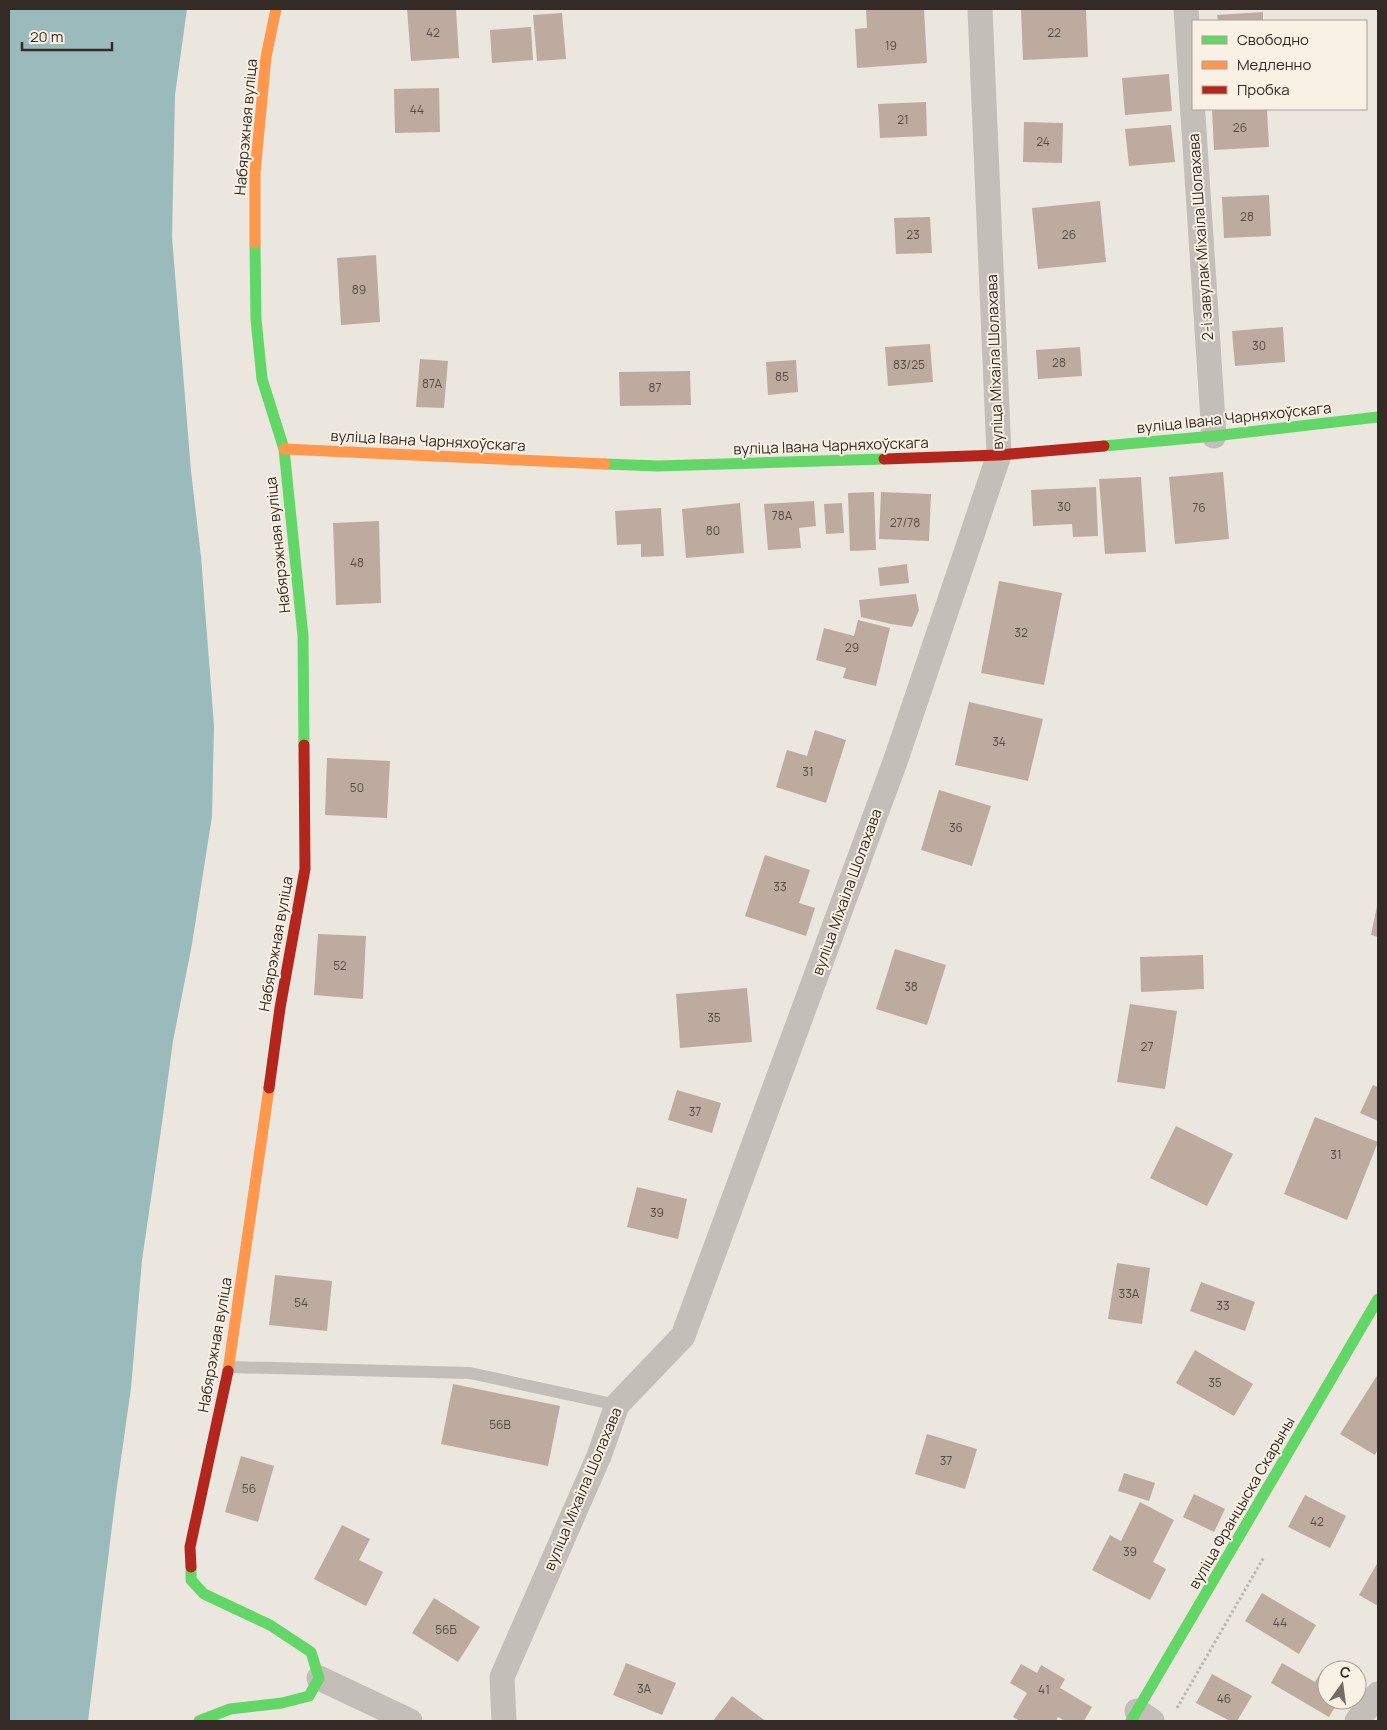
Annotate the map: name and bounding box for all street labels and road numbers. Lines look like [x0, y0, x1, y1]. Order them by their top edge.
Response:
street label: Набярэжная вуліца [229, 58, 262, 196]
street label: 2-і завулак Міхаіла Шолахава [1183, 133, 1218, 341]
street label: вуліца Міхаіла Шолахава [981, 274, 1008, 450]
street label: вуліца Івана Чарняхоўскага [1136, 397, 1332, 438]
street label: вуліца Івана Чарняхоўскага [330, 425, 526, 456]
street label: вуліца Івана Чарняхоўскага [733, 432, 929, 459]
street label: Набярэжная вуліца [260, 476, 295, 614]
street label: вуліца Міхаіла Шолахава [807, 806, 886, 978]
street label: Набярэжная вуліца [253, 875, 298, 1013]
street label: Набярэжная вуліца [192, 1276, 237, 1414]
street label: вуліца Міхаіла Шолахава [539, 1404, 627, 1574]
street label: вуліца Францыска Скарыны [1184, 1413, 1300, 1593]

